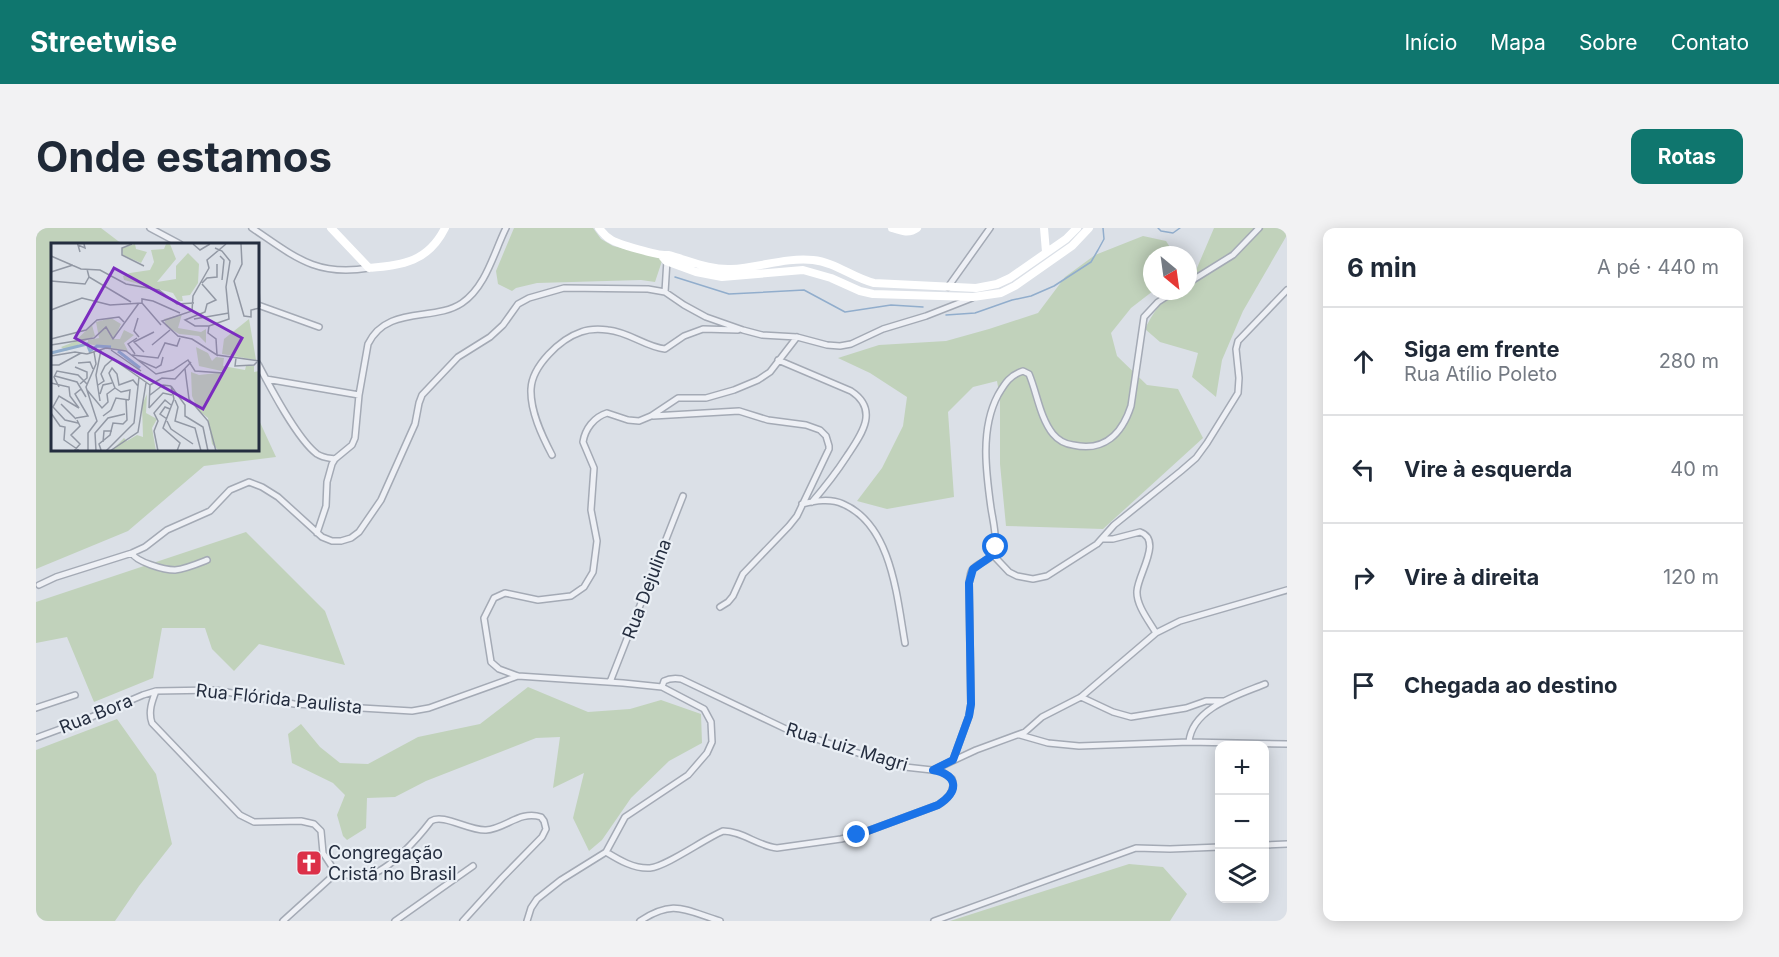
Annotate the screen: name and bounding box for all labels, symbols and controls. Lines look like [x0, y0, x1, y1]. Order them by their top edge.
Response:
text: Streetwise [30, 25, 177, 59]
text: Início [1404, 30, 1457, 55]
text: Mapa [1490, 30, 1546, 55]
text: Sobre [1579, 30, 1638, 55]
text: Contato [1671, 30, 1749, 55]
button: Rotas [1631, 129, 1743, 184]
text: Onde estamos [36, 131, 332, 182]
inset map [51, 243, 260, 452]
north arrow [1143, 246, 1197, 300]
text: 6 min [1347, 252, 1417, 283]
text: A pé · 440 m [1597, 255, 1719, 279]
text: Siga em frente [1404, 336, 1560, 362]
icon: ahead [1347, 345, 1380, 378]
text: 280 m [1659, 349, 1719, 373]
text: Rua Atílio Poleto [1404, 362, 1557, 386]
icon: left [1347, 453, 1380, 486]
text: Vire à esquerda [1404, 456, 1572, 482]
text: 40 m [1670, 457, 1719, 481]
route start [982, 533, 1008, 559]
street label: Rua Dejulina [618, 536, 675, 642]
icon: right [1347, 561, 1380, 594]
text: Vire à direita [1404, 564, 1539, 590]
text: 120 m [1663, 565, 1719, 589]
icon: arrive [1347, 669, 1380, 702]
text: Chegada ao destino [1404, 672, 1618, 698]
street label: Rua Flórida Paulista [195, 679, 363, 718]
street label: Rua Bora [56, 689, 135, 738]
street label: Rua Luiz Magri [784, 718, 911, 775]
map controls [1215, 741, 1269, 903]
button: + [1215, 741, 1269, 795]
button: − [1215, 795, 1269, 849]
route end [843, 821, 869, 847]
place label: Congregação Cristã no Brasil [328, 842, 457, 884]
church icon: Congregação Cristã no Brasil [294, 848, 324, 878]
button: layers [1215, 849, 1269, 903]

